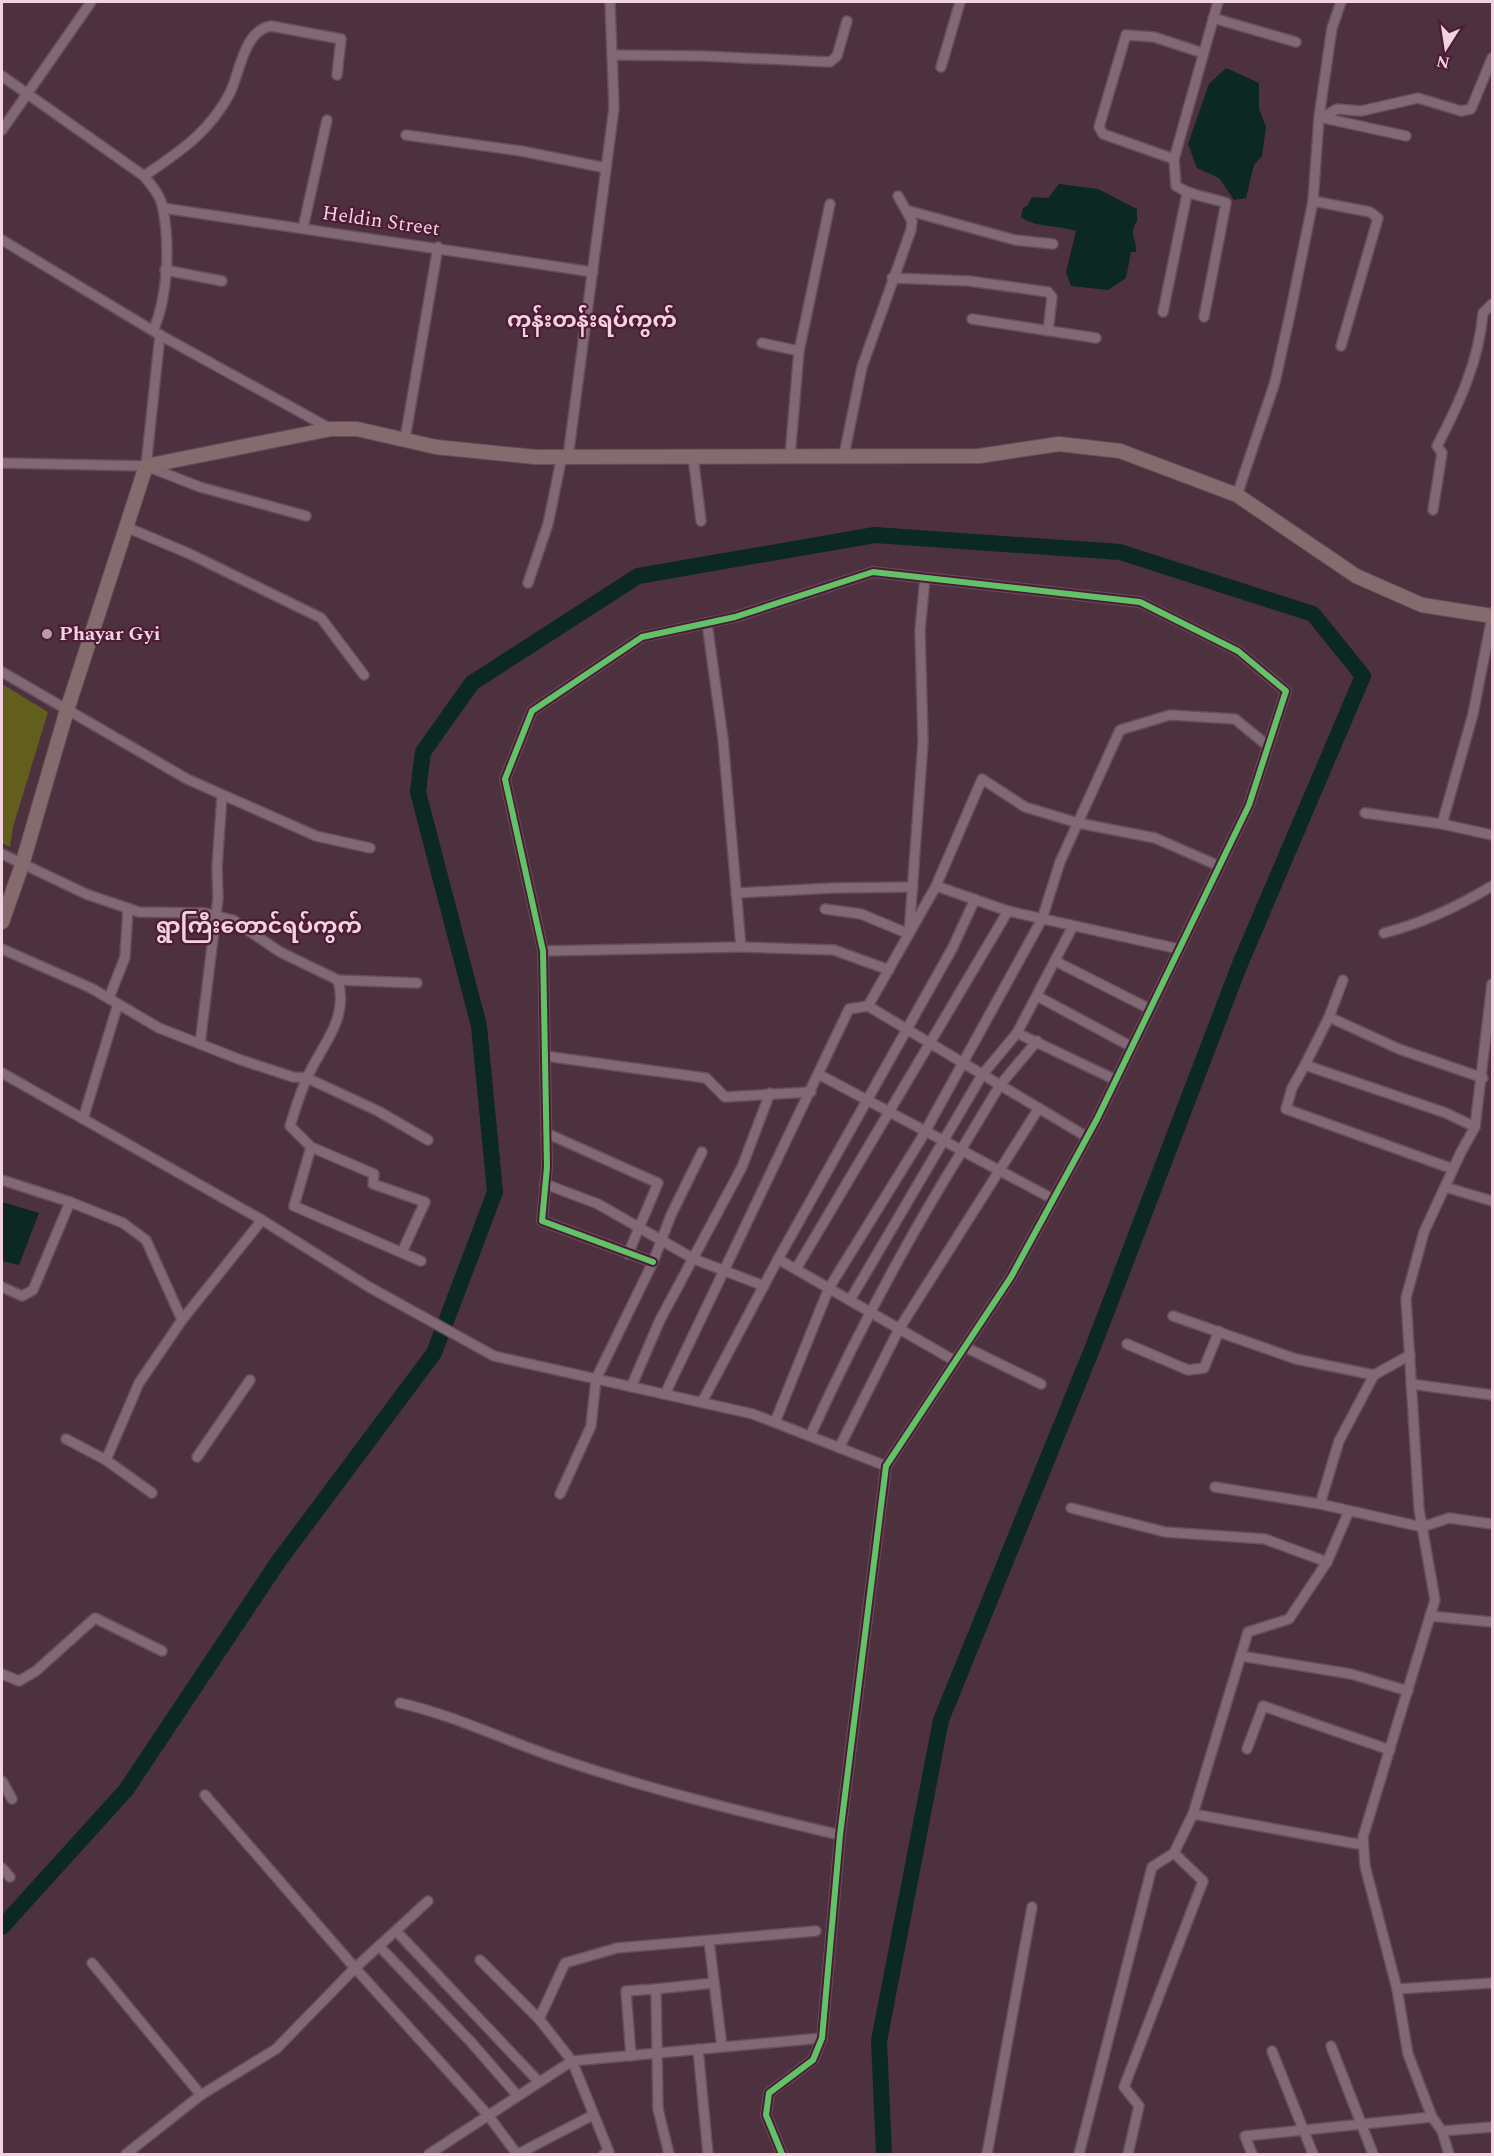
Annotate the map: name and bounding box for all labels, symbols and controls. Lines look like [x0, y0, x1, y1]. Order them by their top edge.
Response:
north arrow [1416, 18, 1476, 78]
text: N [1434, 49, 1452, 75]
street label: Heldin Street [320, 198, 442, 244]
district label: ကုန်းတန်းရပ်ကွက် [507, 304, 677, 337]
place label: Phayar Gyi [59, 619, 160, 649]
marker: Phayar Gyi [40, 627, 54, 641]
district label: ရွာကြီးတောင်ရပ်ကွက် [156, 910, 362, 943]

